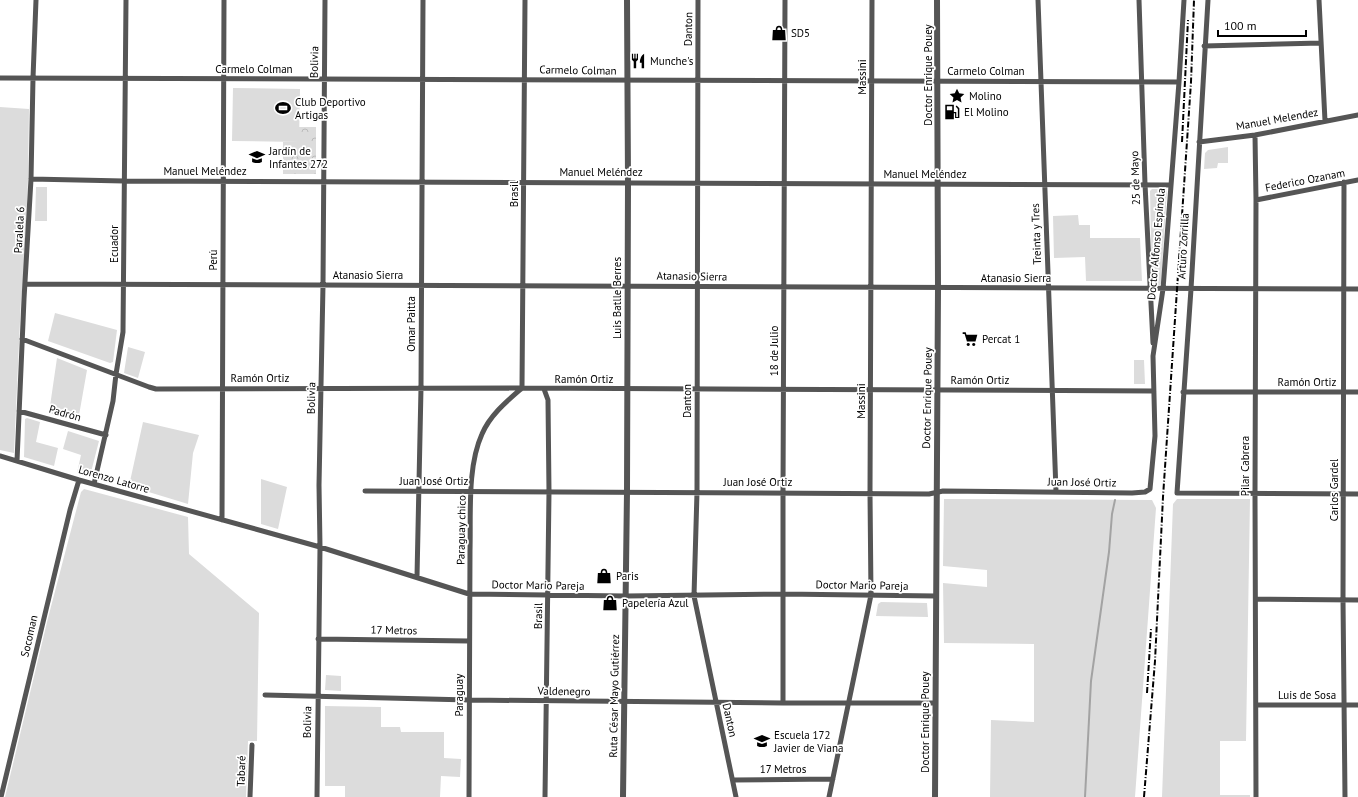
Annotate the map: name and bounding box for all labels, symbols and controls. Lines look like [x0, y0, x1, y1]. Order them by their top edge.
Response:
street label: Danton [681, 12, 695, 46]
scale bar [1218, 12, 1306, 38]
text: 100 m [1224, 18, 1257, 33]
shop icon: SD5 [770, 24, 788, 42]
street label: Doctor Enrique Pouey [921, 24, 935, 126]
place label: SD5 [791, 26, 810, 40]
street label: Bolivia [307, 46, 321, 78]
restaurant icon: Munche's [629, 52, 647, 70]
place label: Munche's [650, 54, 694, 68]
street label: Massini [855, 59, 869, 95]
street label: Carmelo Colman [215, 62, 293, 76]
street label: Carmelo Colman [539, 62, 617, 78]
street label: Carmelo Colman [947, 64, 1025, 78]
place icon: Molino [948, 87, 966, 105]
place label: Molino [969, 89, 1002, 103]
place label: Club Deportivo Artigas [295, 95, 366, 122]
sports icon: Club Deportivo Artigas [274, 99, 292, 117]
fuel station icon: El Molino [943, 103, 961, 121]
place label: El Molino [964, 105, 1009, 119]
street label: Manuel Melendez [1235, 105, 1319, 133]
place label: Jardín de Infantes 272 [268, 144, 328, 171]
school or university icon: Jardín de Infantes 272 [248, 148, 266, 166]
street label: 25 de Mayo [1127, 150, 1143, 205]
street label: Manuel Meléndez [163, 164, 247, 178]
street label: Manuel Meléndez [559, 165, 643, 179]
street label: Federico Ozanam [1264, 165, 1346, 195]
street label: Manuel Meléndez [883, 167, 967, 181]
street label: Brasil [507, 180, 521, 207]
street label: Doctor Alfonso Espínola [1144, 187, 1168, 301]
street label: Treinta y Tres [1028, 203, 1044, 265]
street label: Paralela 6 [11, 206, 27, 254]
street label: Arturo Zorrilla [1174, 213, 1192, 279]
street label: Ecuador [107, 225, 121, 263]
street label: Perú [206, 249, 220, 271]
street label: Luis Batlle Berres [610, 257, 624, 339]
street label: Atanasio Sierra [333, 268, 403, 282]
street label: Atanasio Sierra [657, 268, 727, 284]
street label: Atanasio Sierra [981, 271, 1051, 285]
street label: Omar Paitta [404, 296, 418, 352]
street label: 18 de Julio [767, 326, 781, 376]
supermarket icon: Percat 1 [961, 330, 979, 348]
place label: Percat 1 [982, 332, 1020, 346]
street label: Doctor Enrique Pouey [919, 346, 935, 449]
street label: Ramón Ortiz [231, 371, 290, 385]
street label: Ramón Ortiz [555, 372, 614, 386]
street label: Ramón Ortiz [951, 373, 1010, 387]
street label: Ramón Ortiz [1278, 375, 1337, 389]
street label: Bolivia [304, 382, 318, 414]
street label: Massini [854, 383, 868, 419]
street label: Danton [680, 384, 694, 418]
street label: Padrón [47, 402, 83, 424]
street label: Pilar Cabrera [1238, 436, 1252, 496]
street label: Carlos Gardel [1327, 458, 1341, 521]
street label: Lorenzo Latorre [77, 462, 152, 496]
street label: Juan José Ortiz [399, 474, 469, 488]
street label: Juan José Ortiz [1046, 474, 1117, 490]
street label: Juan José Ortiz [723, 475, 793, 489]
street label: Paraguay chico [453, 495, 469, 565]
shop icon: Paris [595, 567, 613, 585]
place label: Paris [616, 569, 639, 583]
street label: Doctor Mario Pareja [491, 577, 585, 593]
street label: Doctor Mario Pareja [815, 577, 909, 593]
shop icon: Papelería Azul [601, 594, 619, 612]
place label: Papelería Azul [622, 596, 689, 610]
street label: Brasil [531, 602, 545, 629]
street label: Socoman [17, 614, 41, 658]
street label: 17 Metros [371, 623, 418, 637]
street label: Ruta César Mayo Gutiérrez [606, 634, 622, 758]
street label: Doctor Enrique Pouey [918, 671, 932, 773]
street label: Paraguay [452, 673, 466, 716]
street label: Valdenegro [536, 684, 591, 698]
street label: Luis de Sosa [1278, 688, 1336, 702]
street label: Danton [720, 702, 740, 738]
street label: Bolivia [300, 706, 314, 738]
place label: Escuela 172 Javier de Viana [773, 728, 843, 755]
school or university icon: Escuela 172 Javier de Viana [753, 732, 771, 750]
street label: Tabaré [233, 755, 249, 787]
street label: 17 Metros [760, 762, 807, 776]

